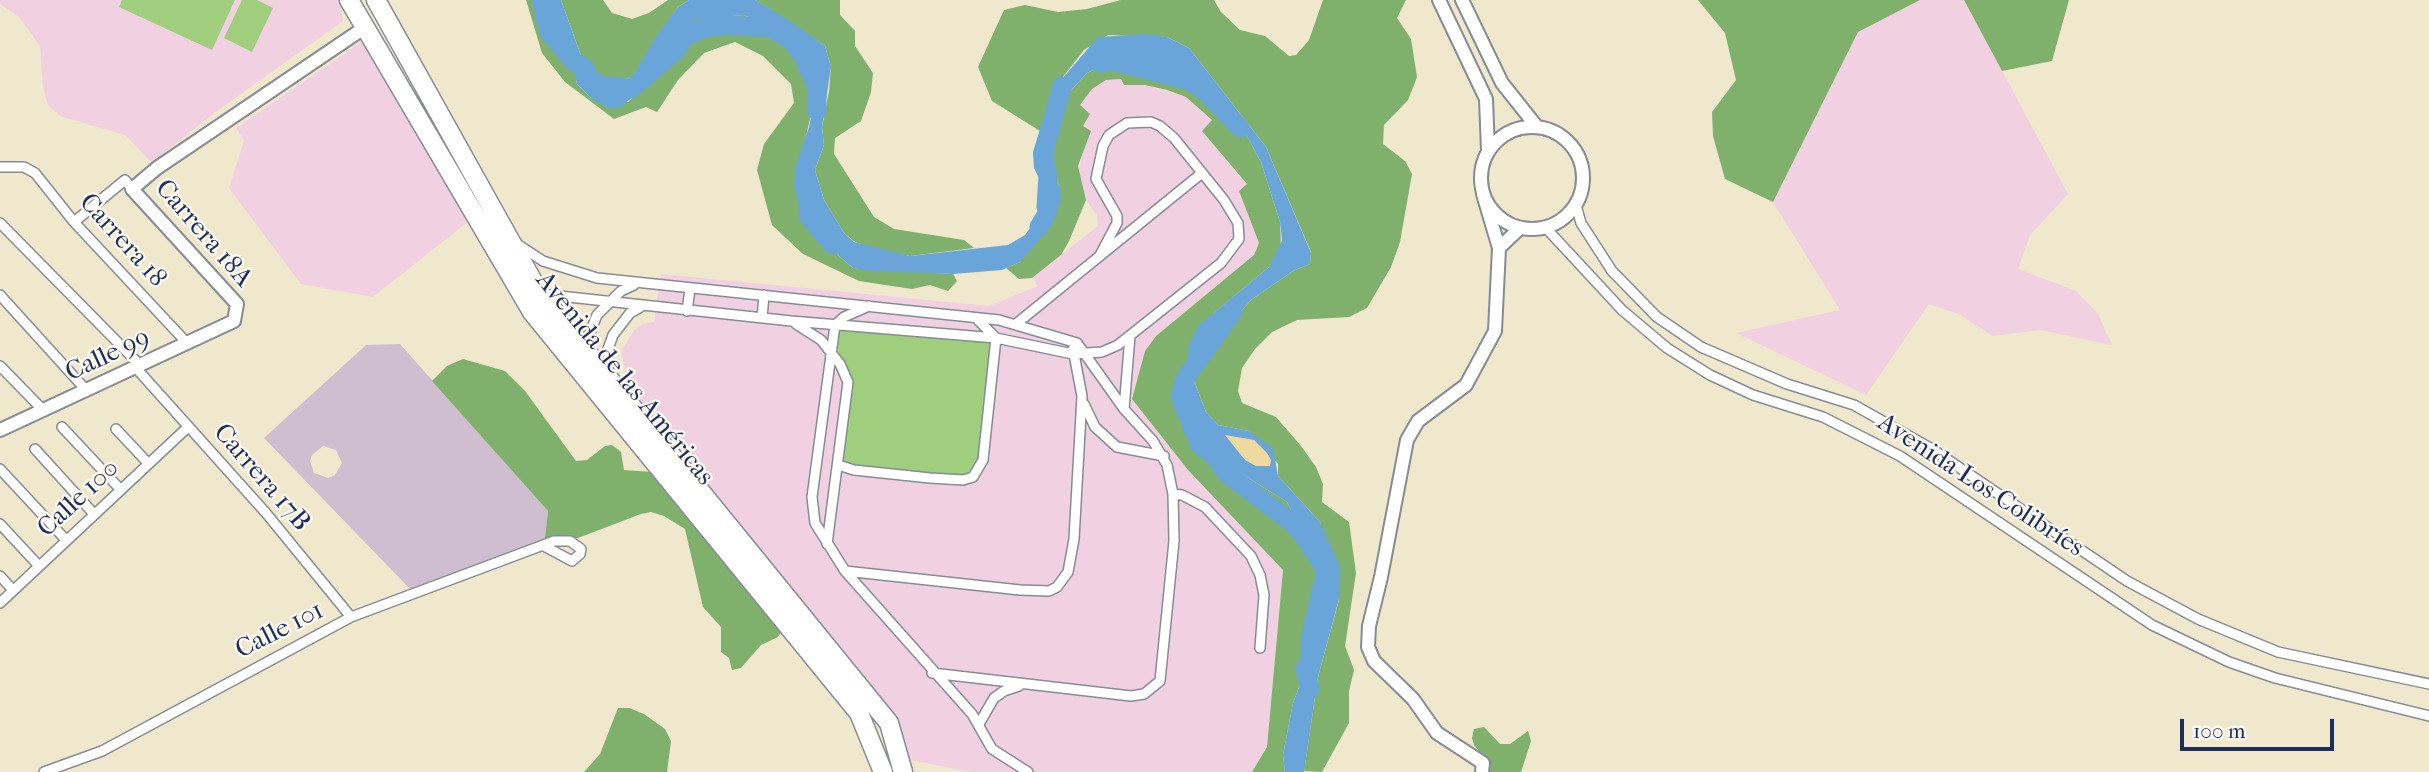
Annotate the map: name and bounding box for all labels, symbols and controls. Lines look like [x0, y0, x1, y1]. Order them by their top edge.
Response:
street label: Carrera 18A [148, 174, 258, 294]
street label: Carrera 18 [72, 188, 172, 294]
street label: Avenida de las Américas [528, 266, 720, 492]
street label: Calle 99 [61, 323, 155, 389]
street label: Avenida Los Colibríes [1871, 408, 2089, 564]
street label: Carrera 17B [206, 418, 316, 538]
street label: Calle 100 [32, 453, 126, 545]
street label: Calle 101 [231, 596, 329, 666]
scale bar [2184, 706, 2338, 750]
text: 100 m [2193, 719, 2246, 743]

